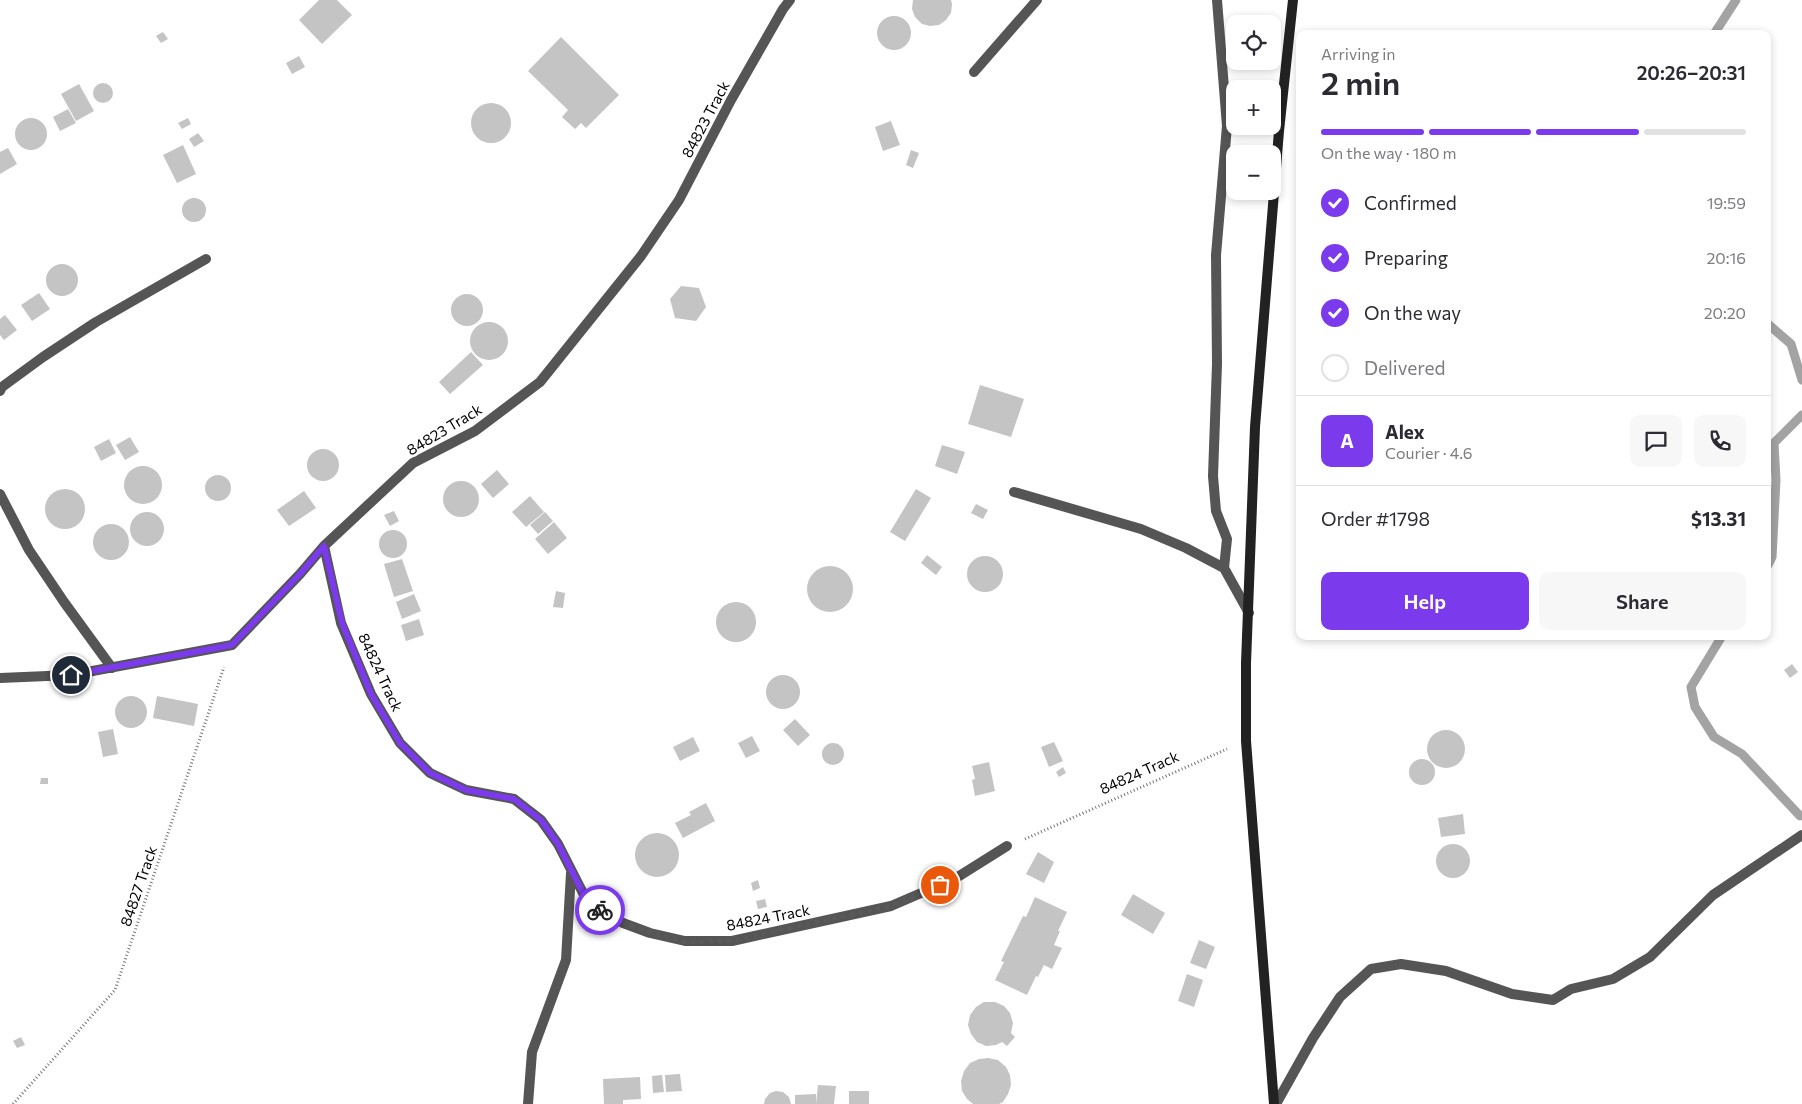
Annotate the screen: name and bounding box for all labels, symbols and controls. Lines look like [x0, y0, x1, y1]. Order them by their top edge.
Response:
map controls [1226, 15, 1281, 200]
button: locate [1226, 15, 1281, 70]
text: Arriving in [1321, 44, 1395, 63]
text: 20:26–20:31 [1637, 61, 1746, 84]
text: 2 min [1321, 62, 1400, 102]
street label: 84823 Track [677, 77, 733, 161]
button: + [1226, 80, 1281, 135]
text: On the way · 180 m [1321, 143, 1457, 162]
button: − [1226, 145, 1281, 200]
icon: check [1321, 189, 1349, 217]
text: Confirmed [1364, 191, 1457, 214]
text: 19:59 [1707, 193, 1746, 212]
icon: check [1321, 244, 1349, 272]
text: Preparing [1364, 246, 1448, 269]
text: 20:16 [1706, 248, 1746, 267]
icon: check [1321, 299, 1349, 327]
text: On the way [1364, 301, 1461, 324]
text: 20:20 [1704, 303, 1746, 322]
text: Delivered [1364, 356, 1445, 379]
street label: 84823 Track [403, 400, 485, 458]
button: chat [1630, 415, 1682, 467]
button: phone [1694, 415, 1746, 467]
text: Alex [1385, 420, 1425, 443]
text: A [1340, 429, 1354, 452]
text: Courier · 4.6 [1385, 443, 1472, 462]
text: Order #1798 [1321, 507, 1430, 530]
text: $13.31 [1691, 507, 1746, 530]
button: Help [1321, 572, 1529, 630]
button: Share [1539, 572, 1746, 630]
street label: 84824 Track [355, 630, 407, 714]
pin [50, 654, 92, 696]
icon: home [57, 661, 85, 689]
street label: 84824 Track [1097, 747, 1181, 797]
street label: 84827 Track [116, 843, 160, 929]
pin [919, 864, 961, 906]
icon: bag [926, 871, 954, 899]
courier [575, 885, 625, 935]
icon: bike [586, 896, 614, 924]
street label: 84824 Track [725, 900, 811, 934]

